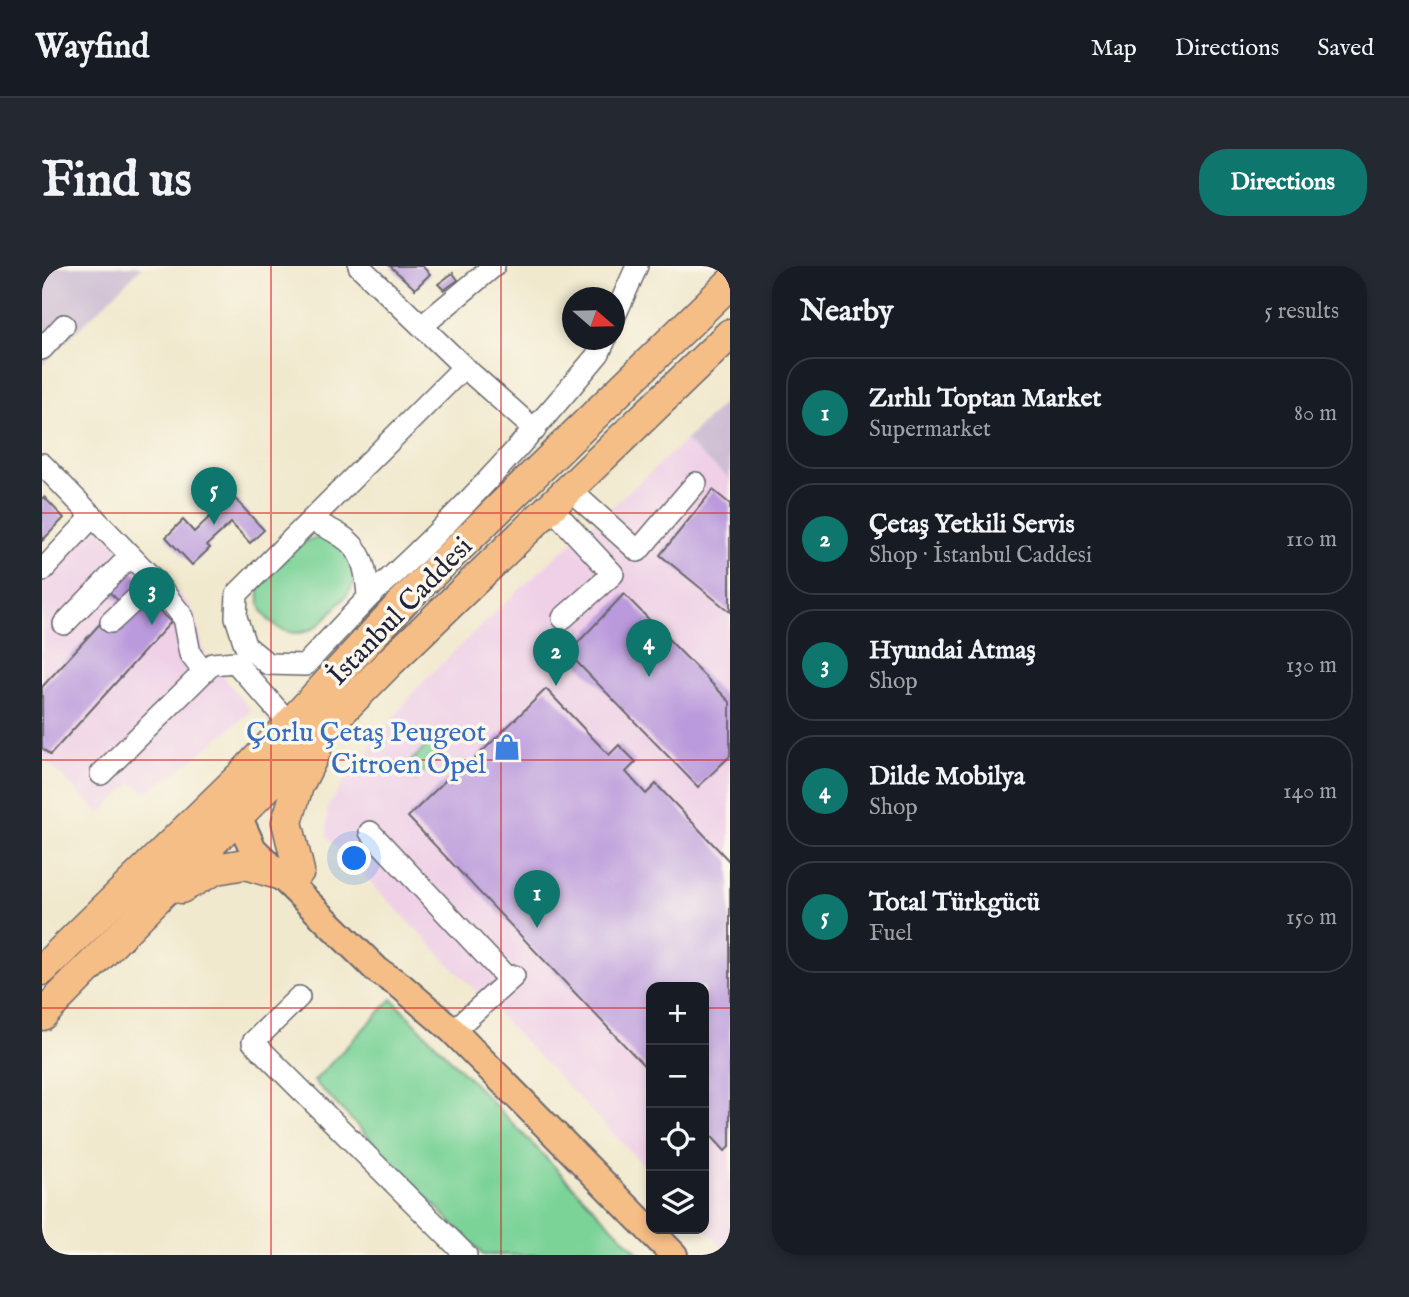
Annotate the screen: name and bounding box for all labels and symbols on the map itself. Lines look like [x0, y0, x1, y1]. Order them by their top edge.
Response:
north arrow [562, 287, 625, 350]
pin: 5 [191, 467, 237, 525]
street label: İstanbul Caddesi [321, 530, 481, 694]
pin: 3 [129, 567, 175, 625]
pin: 4 [626, 619, 672, 677]
pin: 2 [533, 628, 579, 686]
place label: Çorlu Çetaş Peugeot Citroen Opel [246, 716, 486, 783]
shop icon: Çorlu Çetaş Peugeot Citroen Opel [492, 732, 522, 762]
your location [337, 841, 371, 875]
pin: 1 [514, 870, 560, 928]

